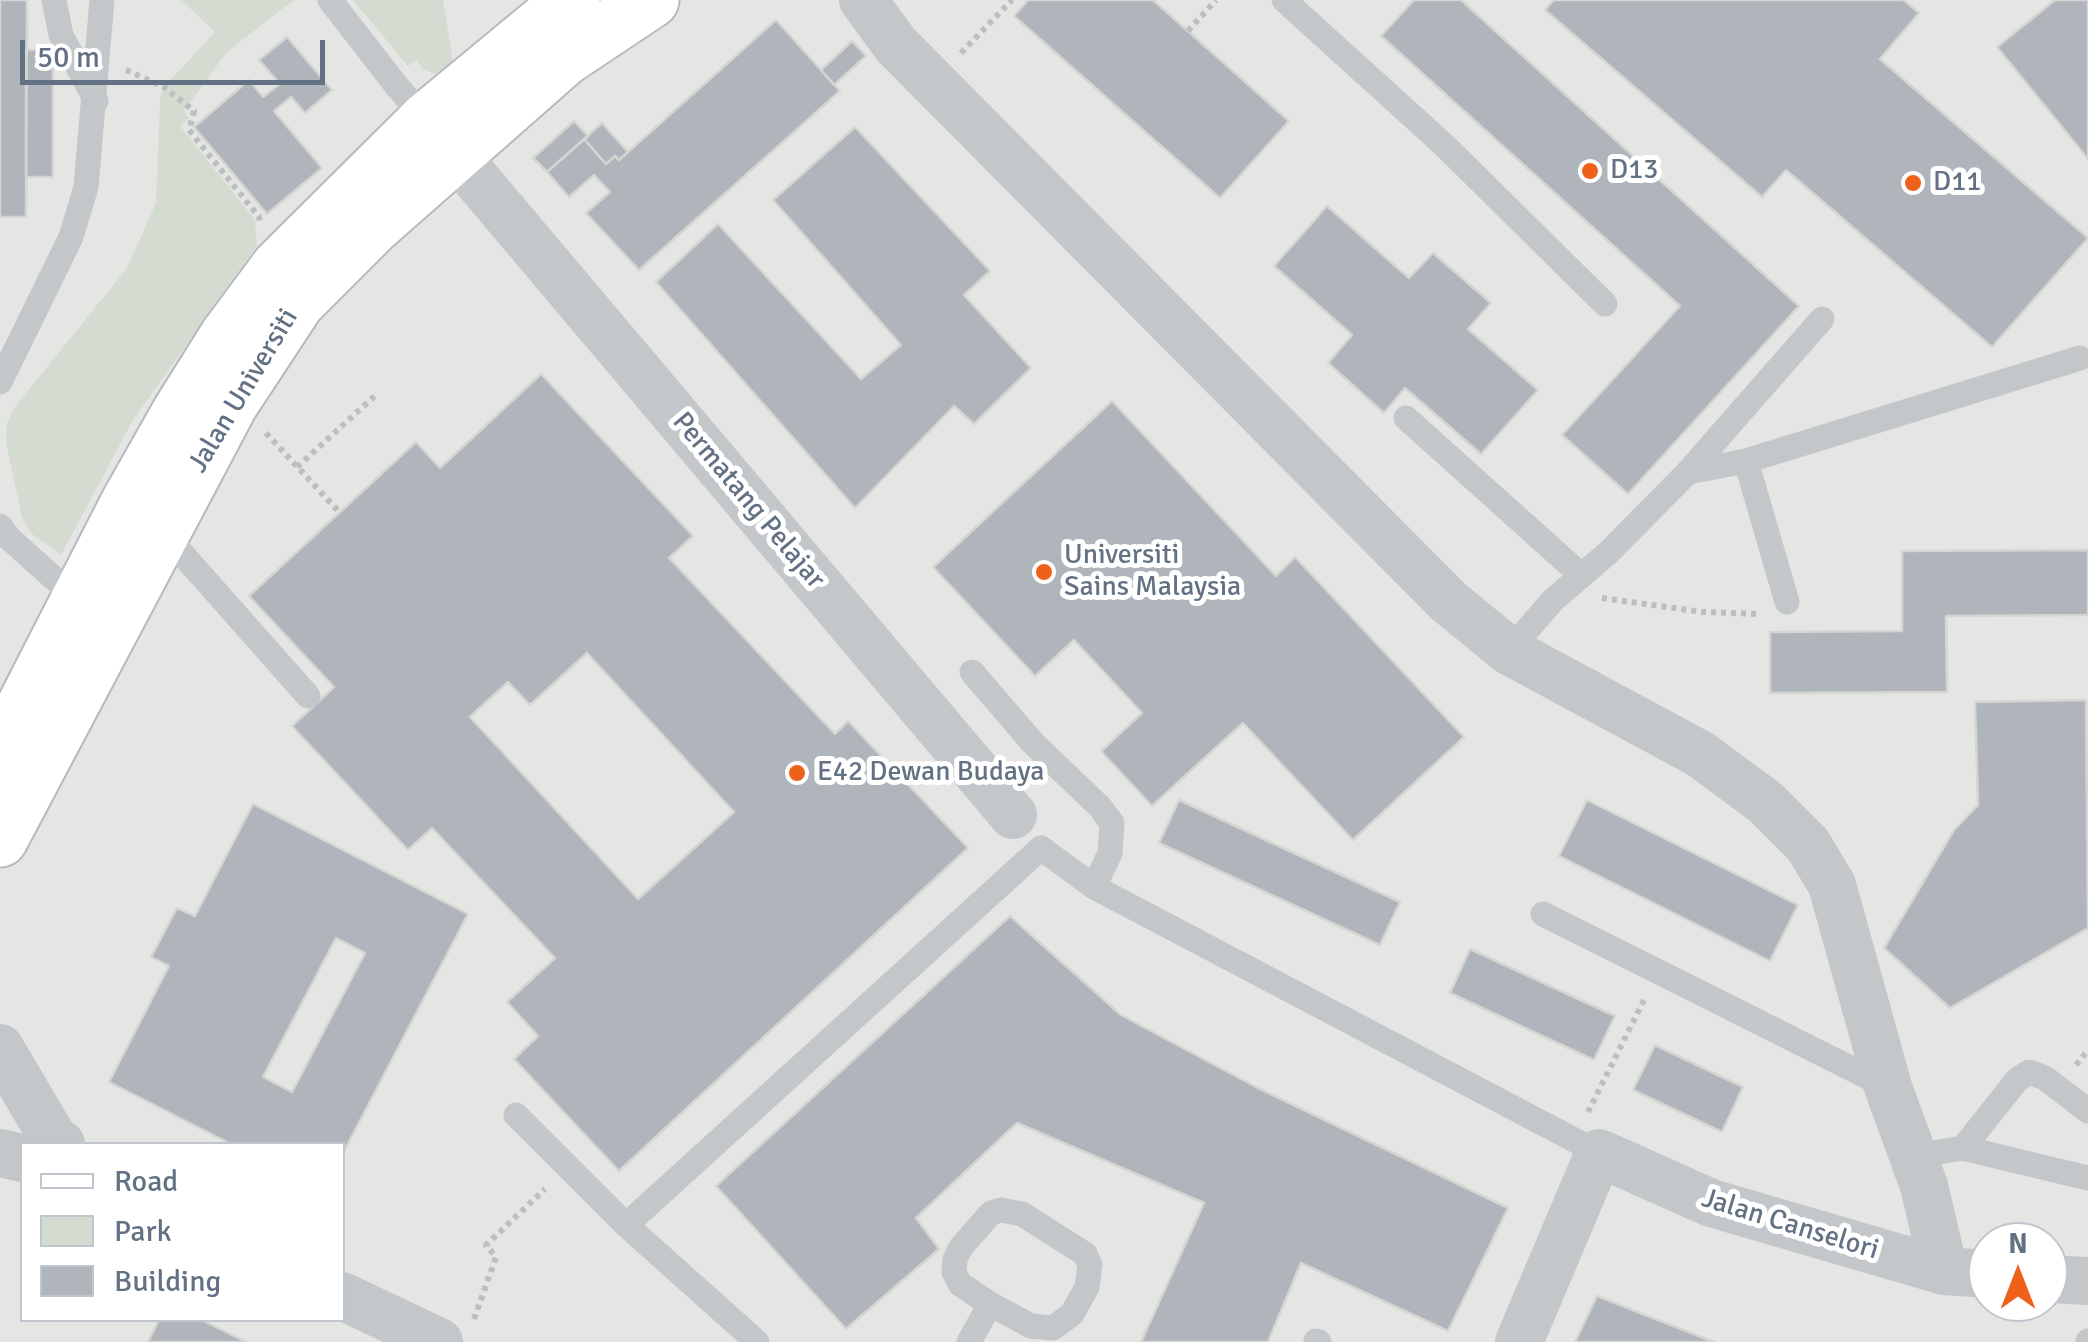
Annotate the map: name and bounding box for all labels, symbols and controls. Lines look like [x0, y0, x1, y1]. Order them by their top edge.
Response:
scale bar [25, 20, 330, 82]
text: 50 m [37, 39, 100, 76]
place label: D13 [1610, 154, 1658, 188]
marker: D13 [1579, 160, 1601, 182]
place label: D11 [1933, 166, 1981, 200]
marker: D11 [1902, 172, 1924, 194]
street label: Jalan Universiti [182, 303, 306, 479]
street label: Permatang Pelajar [664, 406, 832, 596]
place label: Universiti Sains Malaysia [1064, 539, 1241, 605]
marker: Universiti Sains Malaysia [1033, 561, 1055, 583]
place label: E42 Dewan Budaya [817, 756, 1045, 790]
marker: E42 Dewan Budaya [786, 762, 808, 784]
legend [20, 1142, 345, 1322]
text: Road [114, 1163, 178, 1200]
street label: Jalan Canselori [1697, 1182, 1883, 1268]
text: Park [114, 1213, 172, 1250]
north arrow [1968, 1222, 2068, 1322]
text: N [2008, 1227, 2028, 1261]
text: Building [114, 1263, 221, 1300]

